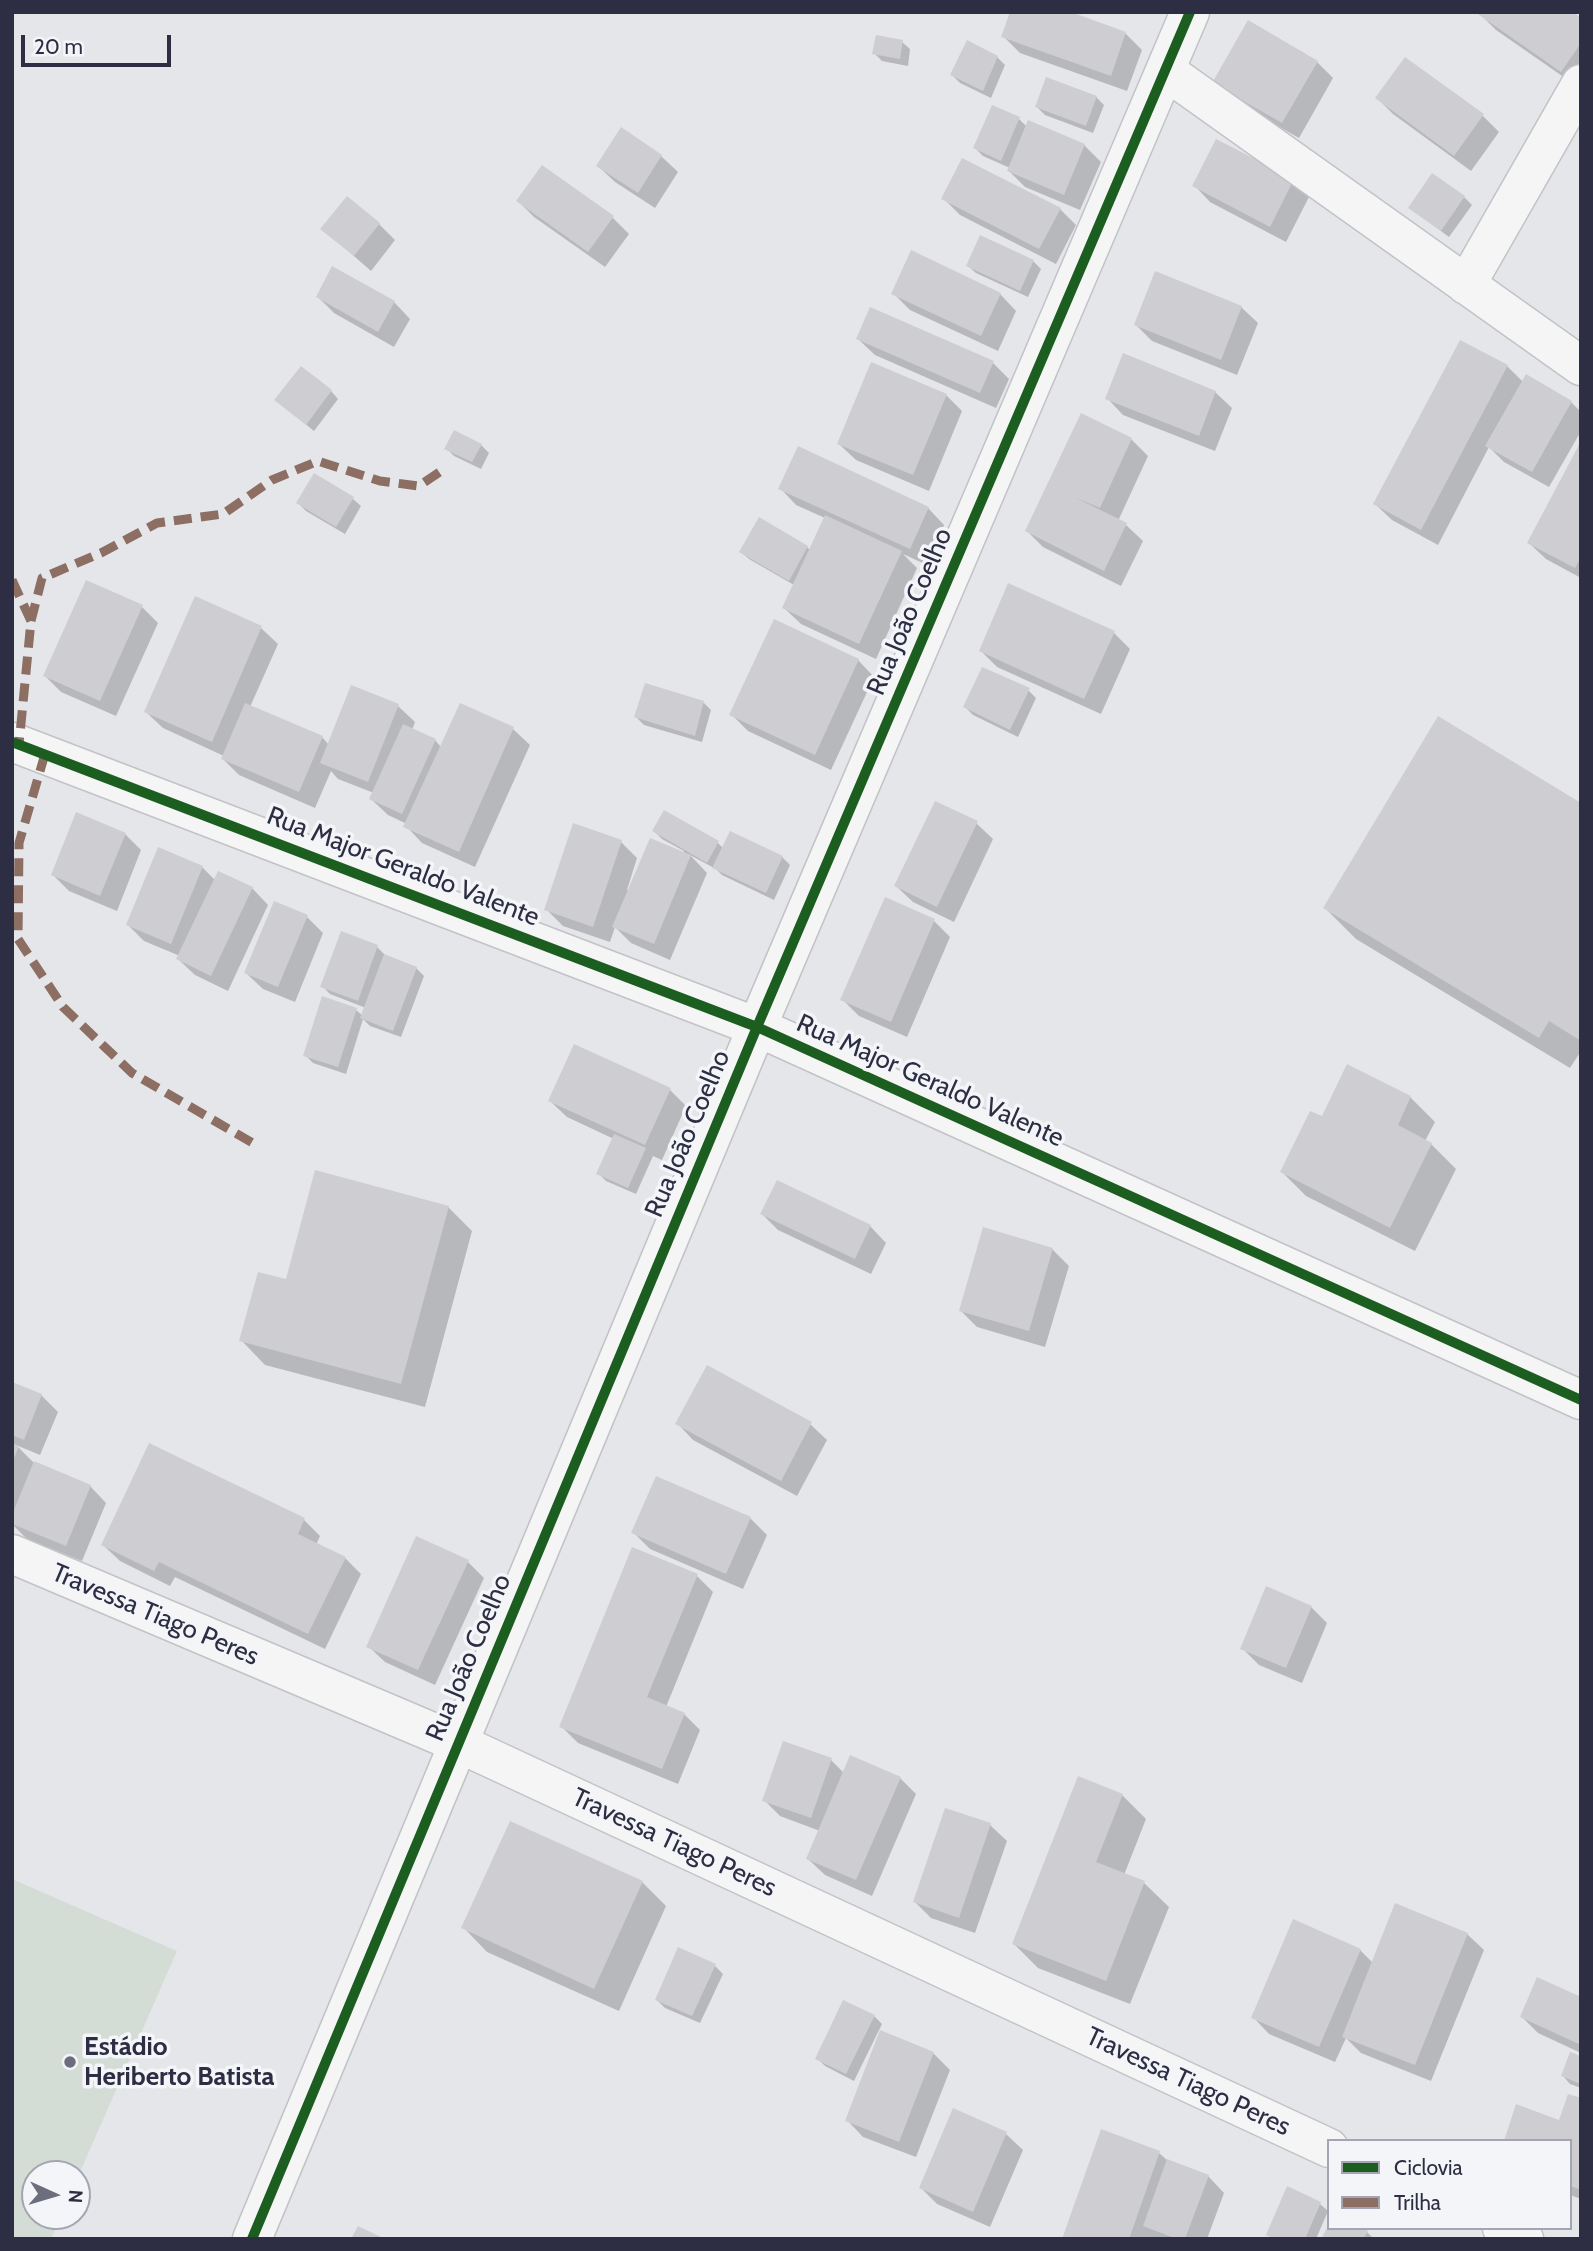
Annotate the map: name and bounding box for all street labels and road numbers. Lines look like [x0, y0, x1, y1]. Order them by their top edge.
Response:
street label: Rua João Coelho [861, 524, 959, 700]
street label: Rua Major Geraldo Valente [262, 801, 544, 933]
street label: Rua Major Geraldo Valente [792, 1008, 1068, 1154]
street label: Rua João Coelho [639, 1046, 737, 1222]
street label: Travessa Tiago Peres [47, 1557, 263, 1673]
street label: Rua João Coelho [420, 1570, 518, 1746]
street label: Travessa Tiago Peres [567, 1782, 781, 1904]
street label: Travessa Tiago Peres [1081, 2021, 1295, 2143]

